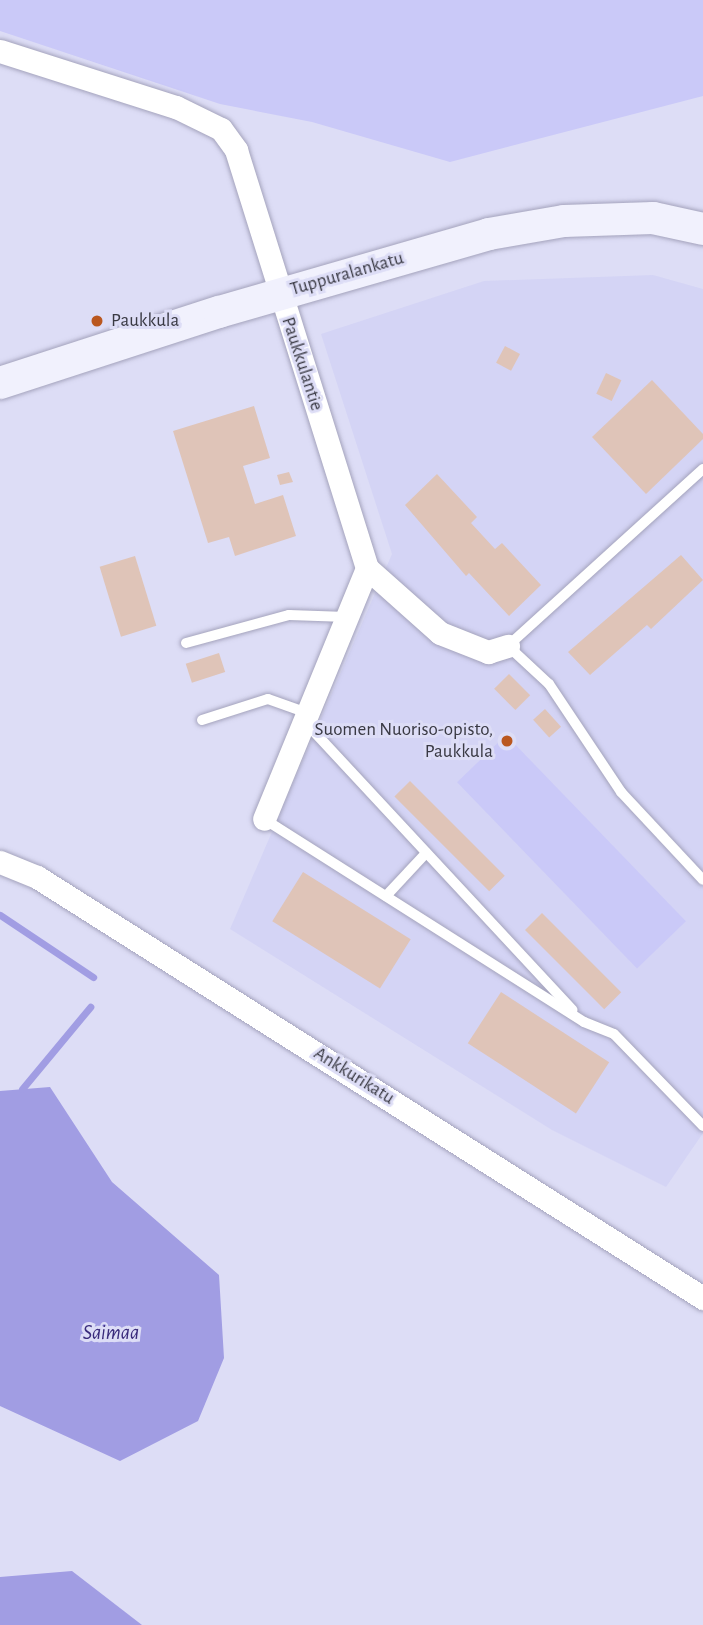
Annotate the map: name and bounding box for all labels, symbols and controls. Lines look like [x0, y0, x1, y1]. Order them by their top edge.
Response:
street label: Tuppuralankatu [288, 247, 406, 301]
place label: Paukkula [111, 310, 179, 332]
marker: Paukkula [89, 313, 105, 329]
street label: Paukkulantie [276, 314, 328, 414]
place label: Suomen Nuoriso-opisto, Paukkula [315, 719, 493, 763]
marker: Suomen Nuoriso-opisto, Paukkula [499, 733, 515, 749]
street label: Ankkurikatu [309, 1042, 399, 1110]
water label: Saimaa [83, 1320, 139, 1346]

